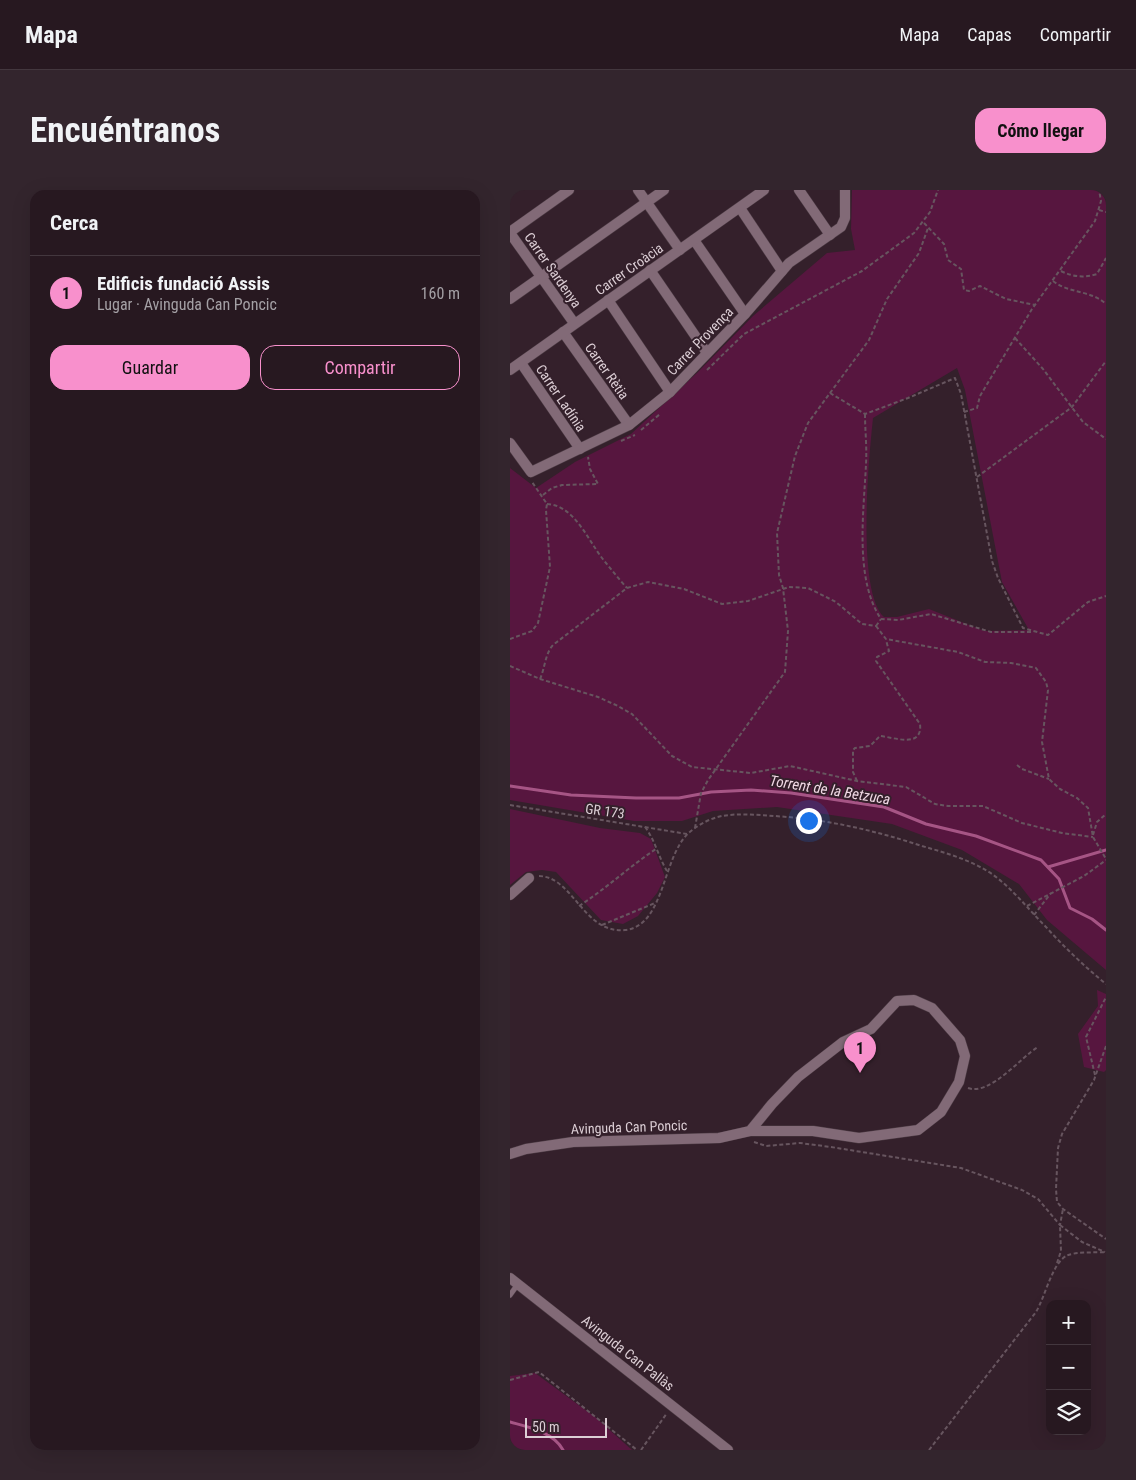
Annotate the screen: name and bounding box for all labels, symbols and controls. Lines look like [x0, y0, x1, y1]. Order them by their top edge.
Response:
text: Mapa [25, 21, 78, 49]
text: Mapa [900, 24, 939, 45]
text: Capas [967, 24, 1012, 45]
text: Compartir [1040, 24, 1111, 45]
button: Cómo llegar [975, 108, 1106, 153]
text: Encuéntranos [30, 110, 221, 151]
text: Cerca [50, 211, 98, 235]
street label: Carrer Sardenya [521, 229, 585, 311]
street label: Carrer Croàcia [592, 240, 666, 298]
text: Edificis fundació Assis [97, 272, 270, 295]
text: 1 [62, 284, 70, 303]
text: 160 m [421, 284, 460, 303]
text: Lugar · Avinguda Can Poncic [97, 295, 277, 314]
street label: Carrer Provença [664, 304, 736, 378]
street label: Carrer Rètia [582, 340, 632, 402]
button: Guardar [50, 345, 250, 390]
button: Compartir [260, 345, 460, 390]
street label: Carrer Ladínia [533, 361, 589, 435]
water label: Torrent de la Betzuca [768, 772, 892, 808]
street label: GR 173 [584, 800, 626, 822]
your location [796, 808, 822, 834]
pin: 1 [844, 1032, 876, 1073]
street label: Avinguda Can Poncic [570, 1117, 688, 1137]
map controls [1046, 1300, 1091, 1435]
button: + [1046, 1300, 1091, 1345]
street label: Avinguda Can Pallàs [579, 1312, 677, 1394]
button: − [1046, 1345, 1091, 1390]
button: layers [1046, 1390, 1091, 1435]
scale bar [525, 1415, 608, 1438]
text: 50 m [532, 1419, 560, 1435]

